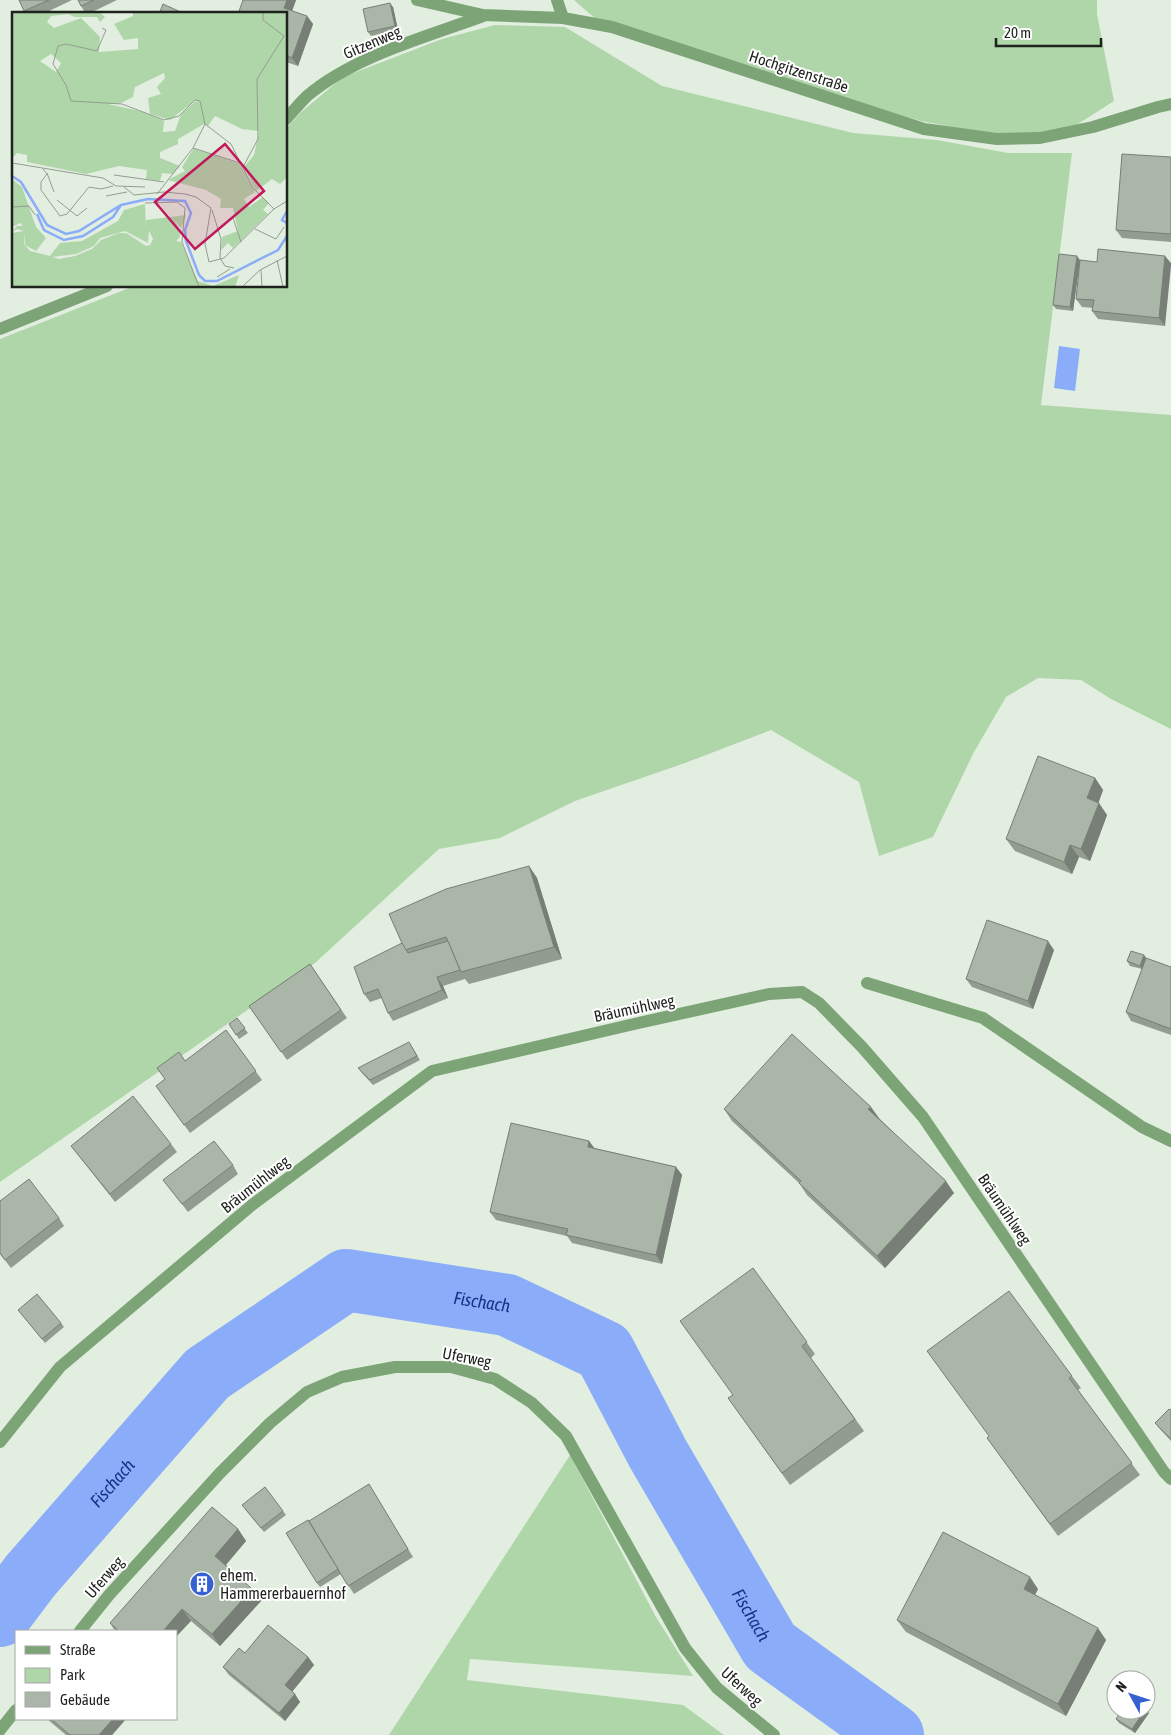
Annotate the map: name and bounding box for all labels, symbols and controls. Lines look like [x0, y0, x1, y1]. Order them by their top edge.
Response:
inset map [12, 12, 288, 288]
scale bar [996, 15, 1101, 47]
street label: Gitzenweg [340, 22, 404, 63]
text: 20 m [1004, 24, 1031, 41]
street label: Hochgitzenstraße [747, 46, 851, 96]
street label: Bräumühlweg [592, 991, 676, 1026]
street label: Bräumühlweg [217, 1152, 293, 1217]
street label: Bräumühlweg [974, 1170, 1035, 1249]
water label: Fischach [452, 1286, 512, 1316]
street label: Uferweg [441, 1343, 493, 1372]
water label: Fischach [85, 1454, 139, 1511]
street label: Uferweg [81, 1552, 128, 1602]
place label: ehem. Hammererbauernhof [220, 1566, 347, 1602]
building icon: ehem. Hammererbauernhof [189, 1571, 215, 1597]
water label: Fischach [728, 1585, 775, 1645]
legend [15, 1630, 178, 1720]
text: Straße [60, 1641, 96, 1658]
street label: Uferweg [717, 1663, 766, 1710]
text: Park [60, 1666, 85, 1683]
north arrow [1106, 1670, 1156, 1720]
text: N [1112, 1678, 1130, 1695]
text: Gebäude [60, 1691, 110, 1708]

